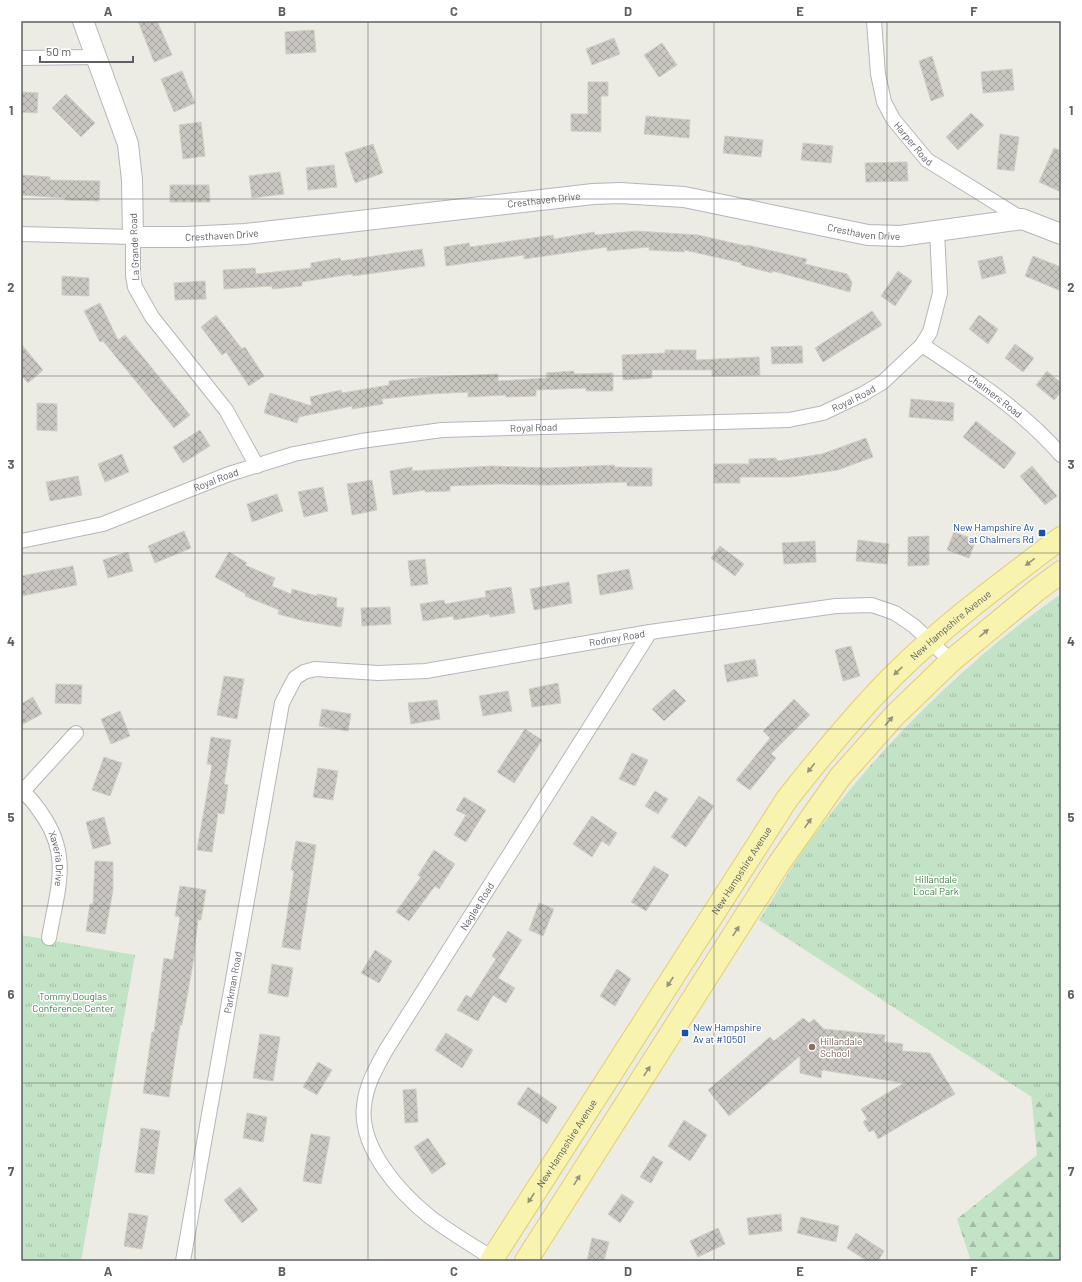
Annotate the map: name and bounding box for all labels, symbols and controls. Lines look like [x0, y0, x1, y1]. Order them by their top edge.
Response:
text: A [104, 3, 113, 19]
text: B [278, 3, 286, 19]
text: C [450, 3, 458, 19]
text: D [624, 3, 632, 19]
text: E [796, 3, 804, 19]
text: F [970, 3, 978, 19]
scale bar [40, 38, 133, 64]
text: 50 m [46, 44, 71, 58]
text: 1 [9, 102, 13, 118]
text: 1 [1069, 102, 1073, 118]
street label: Harper Road [892, 119, 935, 168]
street label: Cresthaven Drive [507, 190, 581, 210]
street label: La Grande Road [127, 213, 141, 281]
street label: Cresthaven Drive [826, 221, 900, 242]
street label: Cresthaven Drive [185, 227, 259, 243]
text: 2 [7, 279, 15, 295]
text: 2 [1067, 279, 1075, 295]
street label: Chalmers Road [966, 371, 1025, 420]
street label: Royal Road [830, 382, 877, 414]
street label: Royal Road [510, 421, 558, 434]
text: 3 [7, 456, 15, 472]
text: 3 [1067, 456, 1075, 472]
street label: Royal Road [191, 465, 240, 494]
place label: New Hampshire Av at Chalmers Rd [953, 521, 1034, 545]
marker: New Hampshire Av at Chalmers Rd [1037, 528, 1047, 538]
one-way arrow [1024, 557, 1035, 566]
street label: New Hampshire Avenue [907, 587, 993, 662]
street label: Rodney Road [588, 627, 646, 649]
one-way arrow [979, 629, 990, 638]
text: 4 [7, 633, 15, 649]
text: 4 [1067, 633, 1075, 649]
one-way arrow [893, 667, 903, 676]
one-way arrow [884, 716, 893, 727]
one-way arrow [807, 763, 815, 774]
text: 5 [7, 809, 15, 825]
text: 5 [1067, 809, 1075, 825]
one-way arrow [804, 817, 812, 828]
street label: New Hampshire Avenue [709, 824, 774, 917]
street label: Xaveria Drive [46, 829, 66, 887]
park label: Hillandale Local Park [913, 873, 959, 897]
street label: Naglee Road [457, 880, 496, 932]
one-way arrow [732, 926, 740, 936]
street label: Parkman Road [221, 950, 244, 1014]
one-way arrow [666, 976, 673, 988]
text: 6 [8, 986, 15, 1002]
text: 6 [1068, 986, 1075, 1002]
park label: Tommy Douglas Conference Center [32, 990, 114, 1014]
place label: New Hampshire Av at #10501 [693, 1021, 761, 1045]
marker: New Hampshire Av at #10501 [680, 1028, 690, 1038]
place label: Hillandale School [820, 1035, 862, 1059]
marker: Hillandale School [807, 1042, 817, 1052]
one-way arrow [643, 1065, 650, 1077]
street label: New Hampshire Avenue [534, 1097, 599, 1189]
text: 7 [8, 1163, 15, 1179]
text: 7 [1068, 1163, 1075, 1179]
one-way arrow [573, 1175, 581, 1186]
one-way arrow [528, 1192, 535, 1204]
text: A [104, 1263, 113, 1279]
text: B [278, 1263, 286, 1279]
text: C [450, 1263, 458, 1279]
text: D [624, 1263, 632, 1279]
text: E [796, 1263, 804, 1279]
text: F [970, 1263, 978, 1279]

